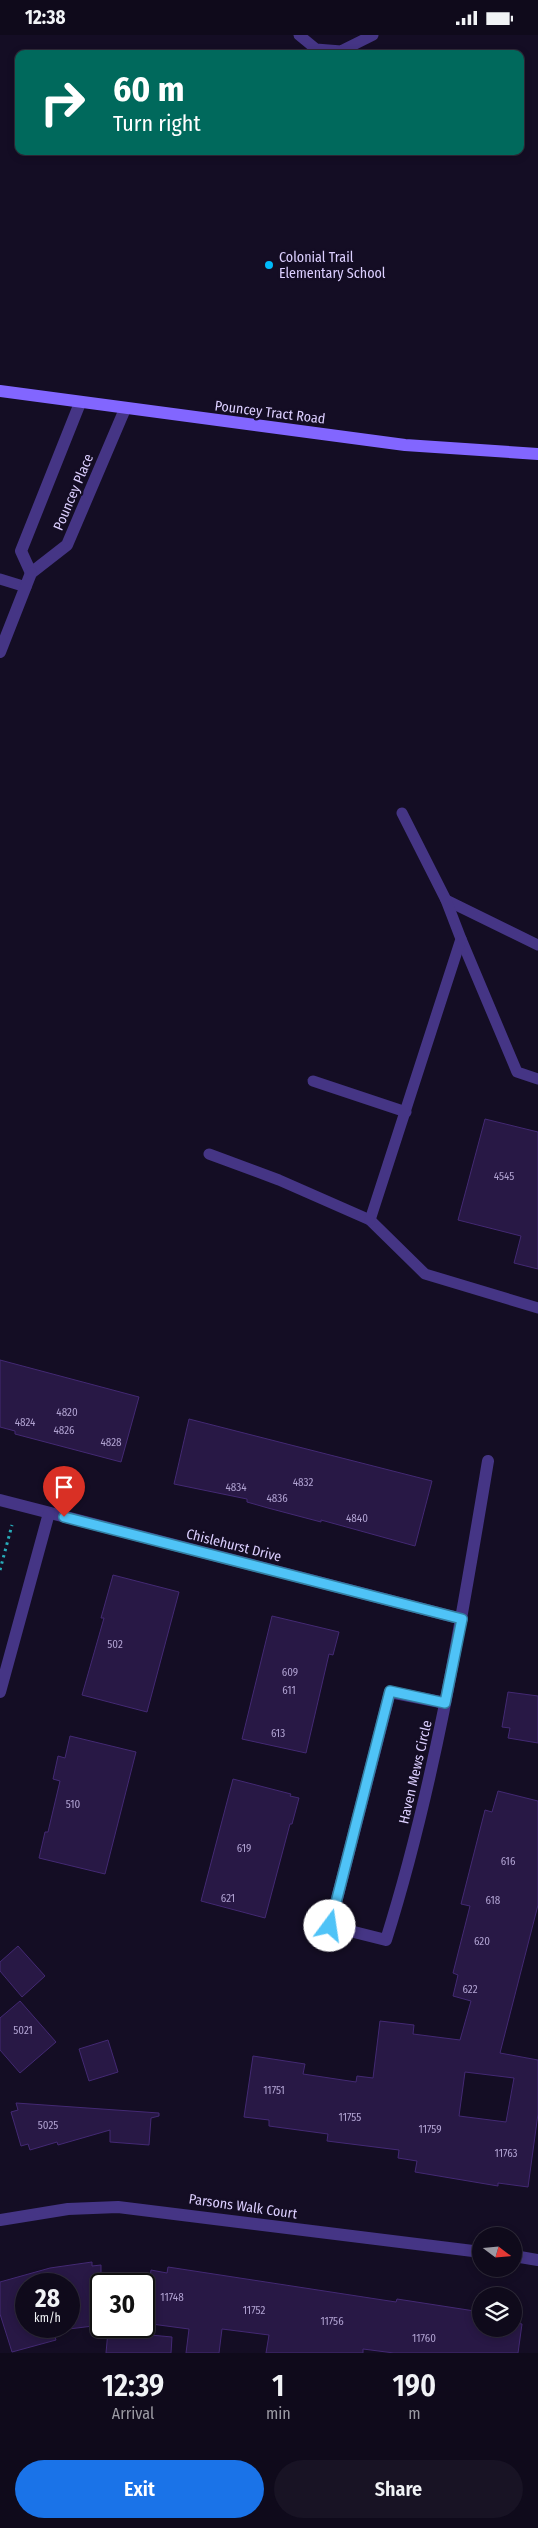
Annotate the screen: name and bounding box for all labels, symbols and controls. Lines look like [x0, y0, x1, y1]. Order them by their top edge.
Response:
text: 12:38 [25, 6, 66, 29]
text: 60 m [113, 68, 184, 110]
icon: right [30, 70, 95, 135]
text: Turn right [113, 110, 201, 137]
place label: Colonial Trail Elementary School [279, 249, 386, 282]
marker: Colonial Trail Elementary School [263, 259, 275, 271]
street label: Pouncey Tract Road [214, 397, 326, 428]
street label: Pouncey Place [50, 451, 97, 533]
house number: 4545 [494, 1170, 514, 1183]
house number: 4820 [56, 1406, 78, 1419]
house number: 4824 [15, 1416, 36, 1429]
house number: 4826 [53, 1424, 75, 1437]
house number: 4828 [100, 1436, 122, 1449]
pin [43, 1466, 85, 1517]
icon: arrive [50, 1473, 78, 1501]
house number: 4832 [293, 1476, 313, 1489]
house number: 4834 [225, 1481, 247, 1494]
house number: 4836 [266, 1492, 288, 1505]
house number: 4840 [346, 1512, 368, 1525]
street label: Chislehurst Drive [185, 1525, 283, 1566]
house number: 502 [107, 1638, 123, 1651]
house number: 609 [282, 1666, 298, 1679]
house number: 611 [282, 1684, 296, 1697]
street label: Haven Mews Circle [395, 1719, 436, 1826]
house number: 613 [271, 1727, 285, 1740]
house number: 510 [66, 1798, 81, 1811]
house number: 619 [237, 1842, 251, 1855]
house number: 616 [501, 1855, 516, 1868]
house number: 621 [221, 1892, 235, 1905]
house number: 618 [486, 1894, 501, 1907]
position arrow [303, 1899, 355, 1951]
house number: 620 [474, 1935, 490, 1948]
house number: 622 [462, 1983, 478, 1996]
house number: 5021 [13, 2024, 33, 2037]
house number: 11751 [263, 2084, 285, 2097]
house number: 11755 [339, 2111, 361, 2124]
house number: 5025 [38, 2119, 58, 2132]
house number: 11759 [419, 2123, 441, 2136]
house number: 11763 [495, 2147, 518, 2160]
street label: Parsons Walk Court [188, 2190, 299, 2223]
north arrow [472, 2227, 522, 2277]
map controls [472, 2227, 522, 2337]
speed limit sign: 30 [90, 2273, 155, 2338]
text: 28 [35, 2284, 60, 2314]
button: layers [472, 2287, 522, 2337]
house number: 11748 [160, 2291, 184, 2304]
house number: 11752 [243, 2304, 265, 2317]
text: km/h [34, 2311, 61, 2325]
house number: 11756 [320, 2315, 344, 2328]
house number: 11760 [412, 2332, 436, 2345]
text: 12:39 [102, 2368, 164, 2404]
text: 1 [272, 2368, 285, 2404]
text: 190 [392, 2368, 436, 2404]
text: Arrival [112, 2404, 154, 2423]
text: min [266, 2404, 291, 2423]
text: m [408, 2404, 420, 2423]
button: Exit [15, 2460, 264, 2518]
button: Share [274, 2460, 523, 2518]

